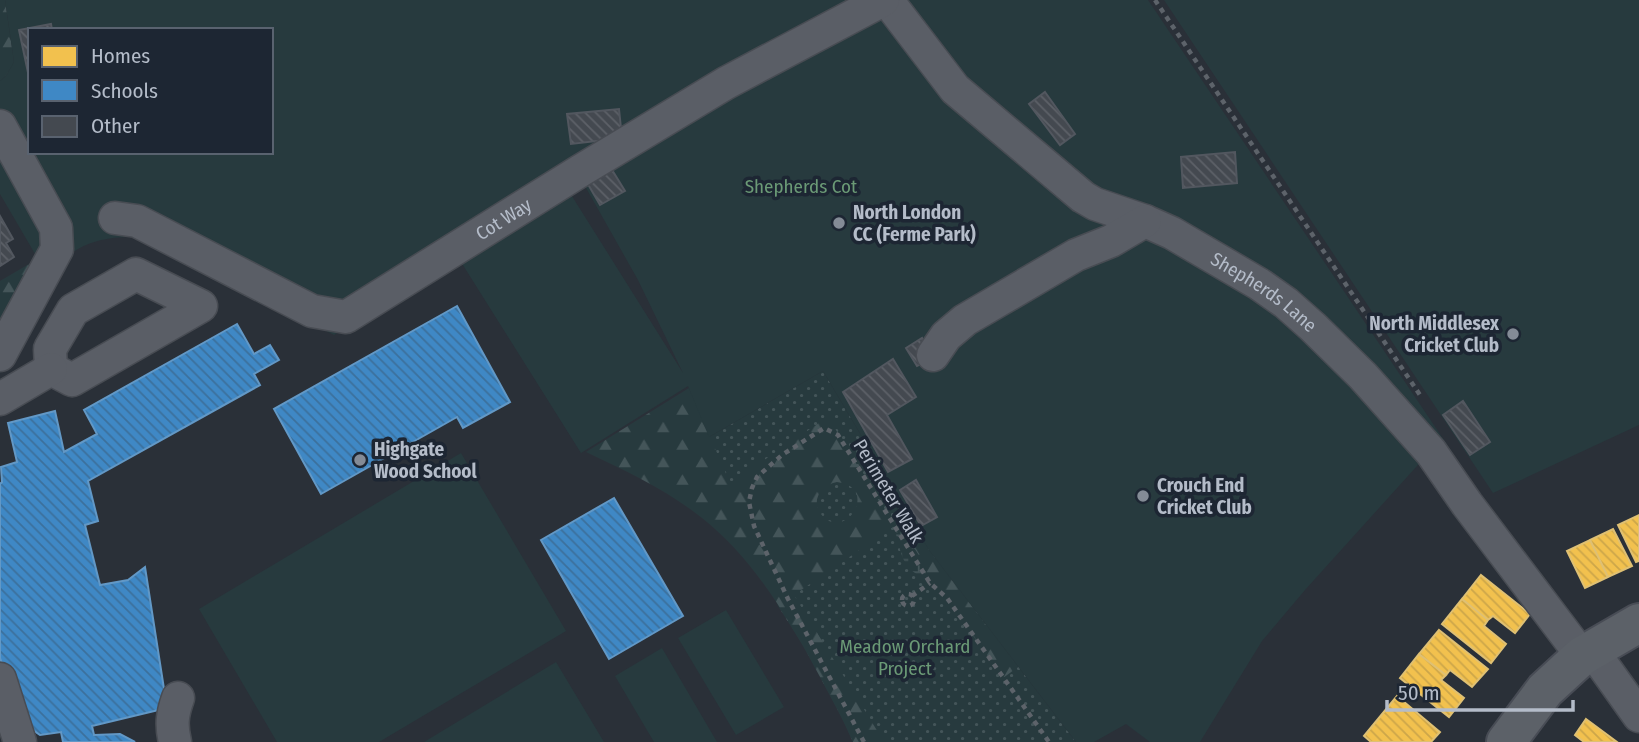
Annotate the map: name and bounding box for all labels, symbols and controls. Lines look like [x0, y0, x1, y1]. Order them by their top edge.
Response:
legend [28, 28, 273, 154]
text: Homes [91, 43, 150, 69]
text: Schools [91, 78, 158, 104]
text: Other [91, 113, 140, 139]
park label: Shepherds Cot [745, 175, 858, 198]
street label: Cot Way [472, 193, 536, 245]
place label: North London CC (Ferme Park) [853, 201, 976, 246]
marker: North London CC (Ferme Park) [831, 215, 847, 231]
street label: Shepherds Lane [1207, 247, 1321, 337]
place label: North Middlesex Cricket Club [1369, 312, 1500, 357]
marker: North Middlesex Cricket Club [1505, 326, 1521, 342]
street label: Perimeter Walk [849, 435, 929, 548]
place label: Highgate Wood School [374, 438, 477, 483]
marker: Highgate Wood School [352, 452, 368, 468]
place label: Crouch End Cricket Club [1157, 474, 1252, 519]
marker: Crouch End Cricket Club [1135, 488, 1151, 504]
park label: Meadow Orchard Project [840, 635, 970, 680]
scale bar [1387, 668, 1572, 712]
text: 50 m [1398, 680, 1440, 706]

